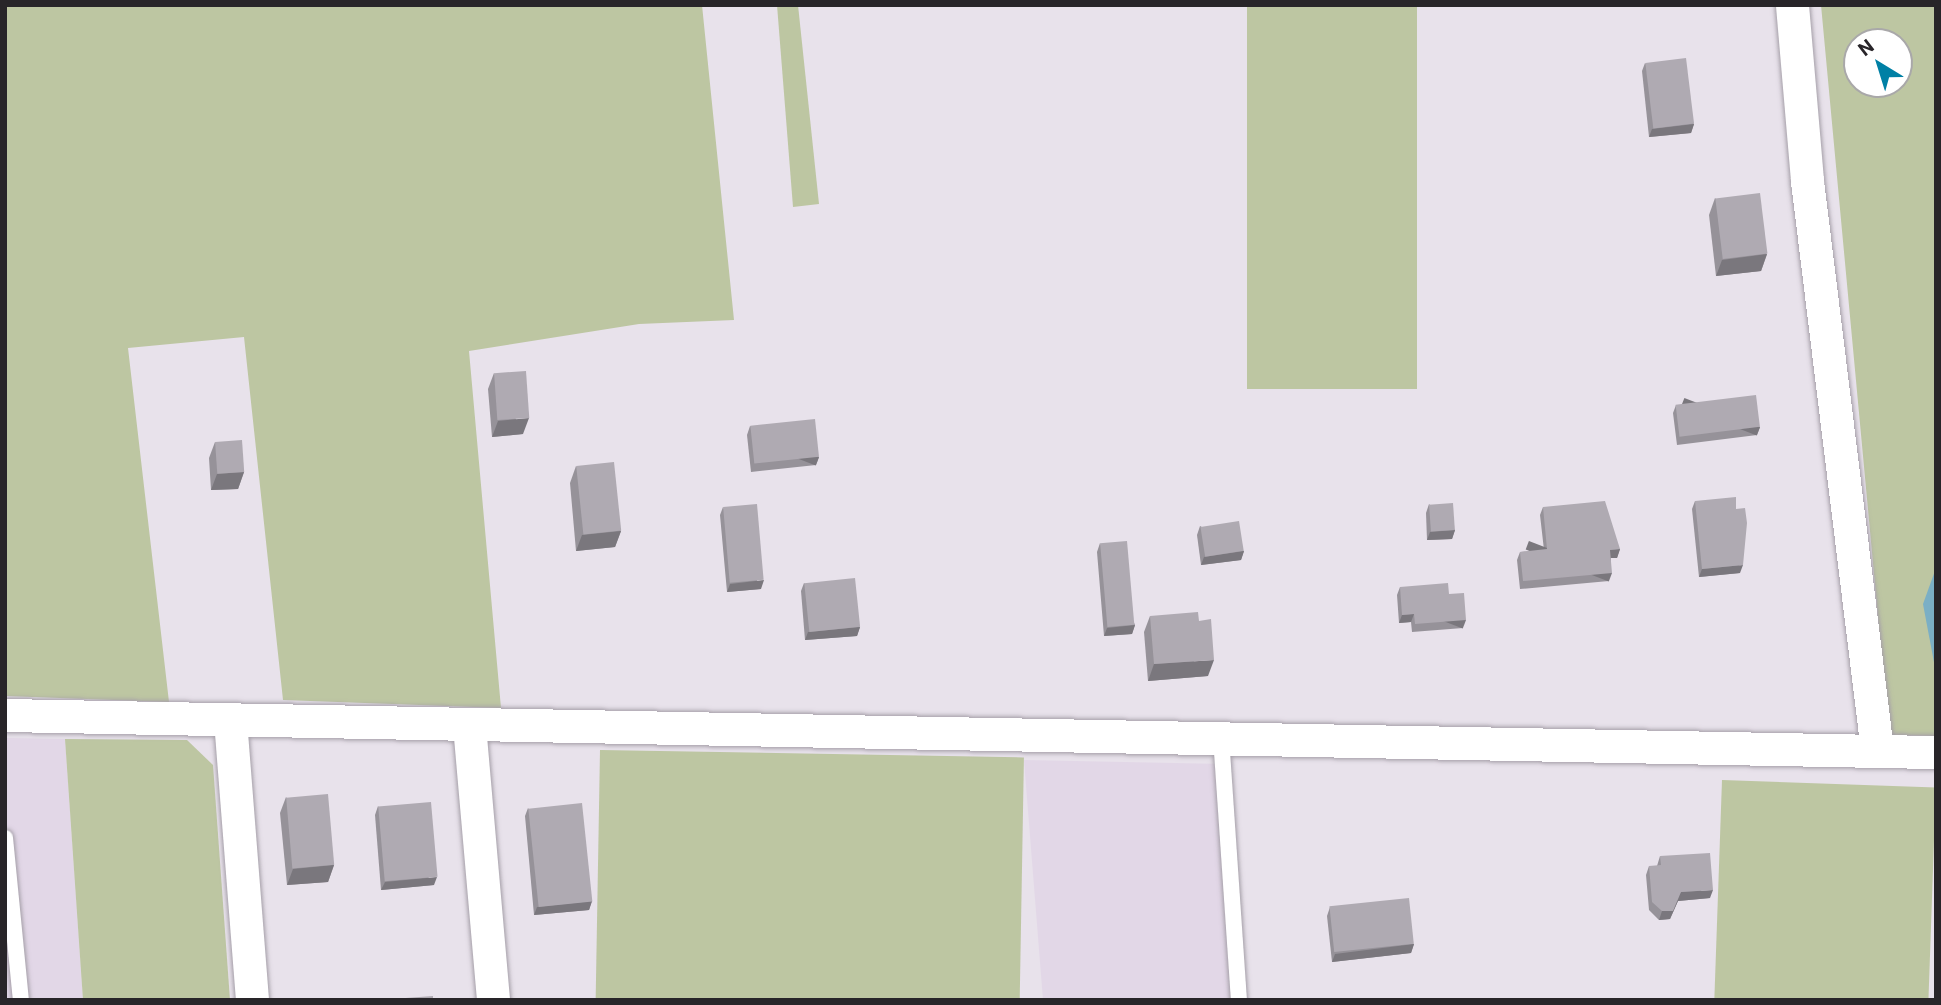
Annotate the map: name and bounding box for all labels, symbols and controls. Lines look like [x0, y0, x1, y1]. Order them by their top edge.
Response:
north arrow [1843, 28, 1913, 98]
text: N [1854, 34, 1878, 61]

